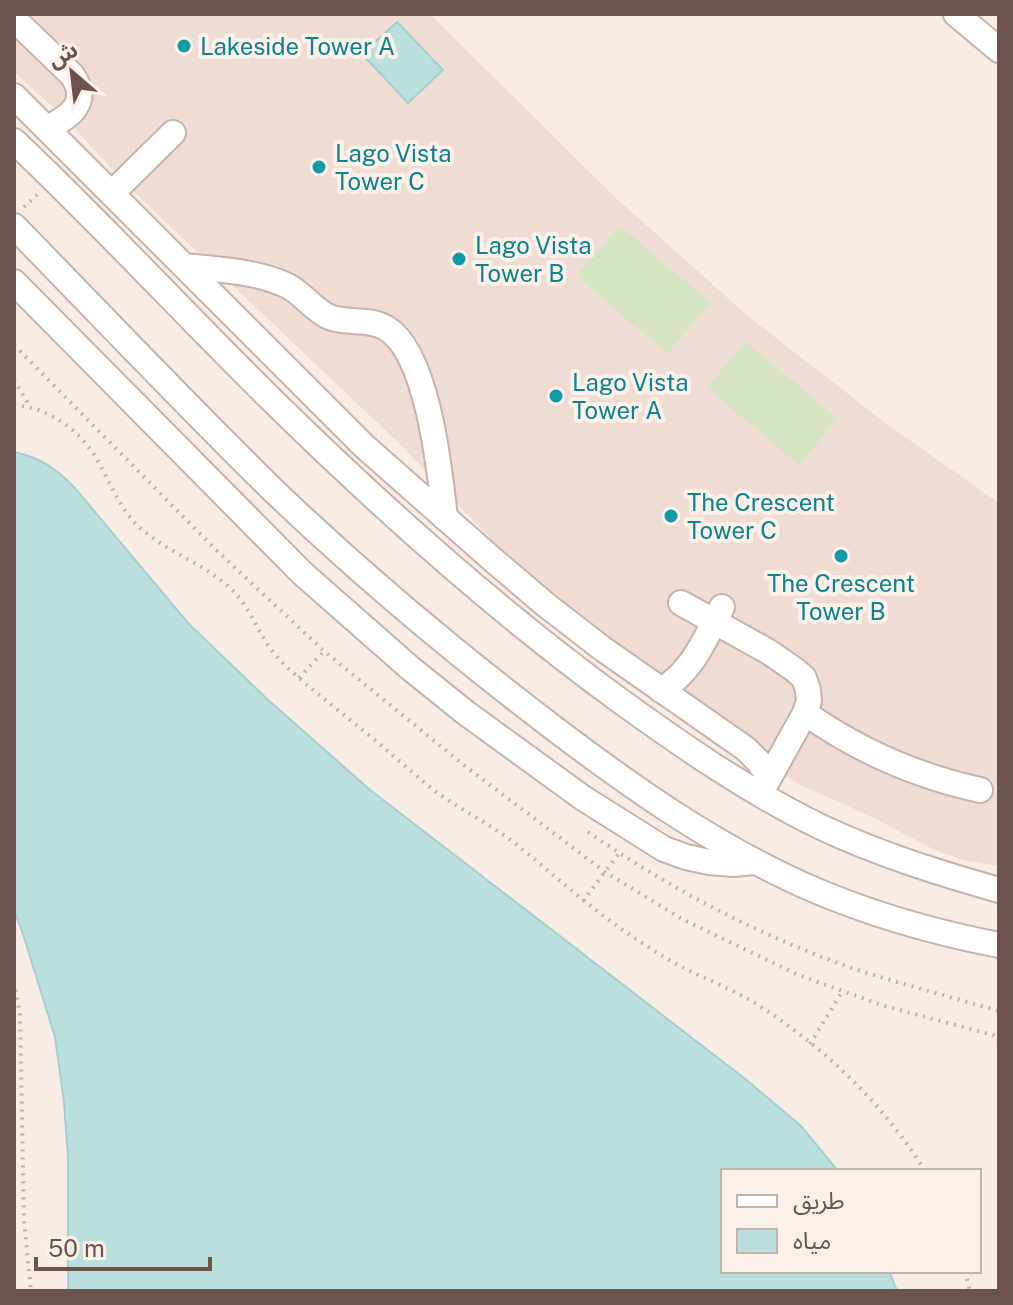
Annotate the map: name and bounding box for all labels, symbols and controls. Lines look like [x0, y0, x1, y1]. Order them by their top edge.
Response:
north arrow [32, 32, 112, 112]
place label: Lakeside Tower A [200, 32, 395, 60]
text: ش [43, 36, 82, 73]
marker: Lakeside Tower A [175, 37, 193, 55]
place label: Lago Vista Tower C [335, 139, 451, 195]
marker: Lago Vista Tower C [310, 158, 328, 176]
place label: Lago Vista Tower B [475, 231, 591, 287]
marker: Lago Vista Tower B [450, 250, 468, 268]
place label: Lago Vista Tower A [572, 368, 688, 424]
marker: Lago Vista Tower A [547, 387, 565, 405]
place label: The Crescent Tower C [687, 488, 835, 544]
marker: The Crescent Tower C [662, 507, 680, 525]
marker: The Crescent Tower B [832, 547, 850, 565]
place label: The Crescent Tower B [767, 569, 915, 625]
legend [721, 1169, 981, 1273]
text: طريق [793, 1186, 845, 1216]
scale bar [36, 1221, 210, 1271]
text: مياه [793, 1226, 831, 1254]
text: 50 m [48, 1234, 105, 1262]

